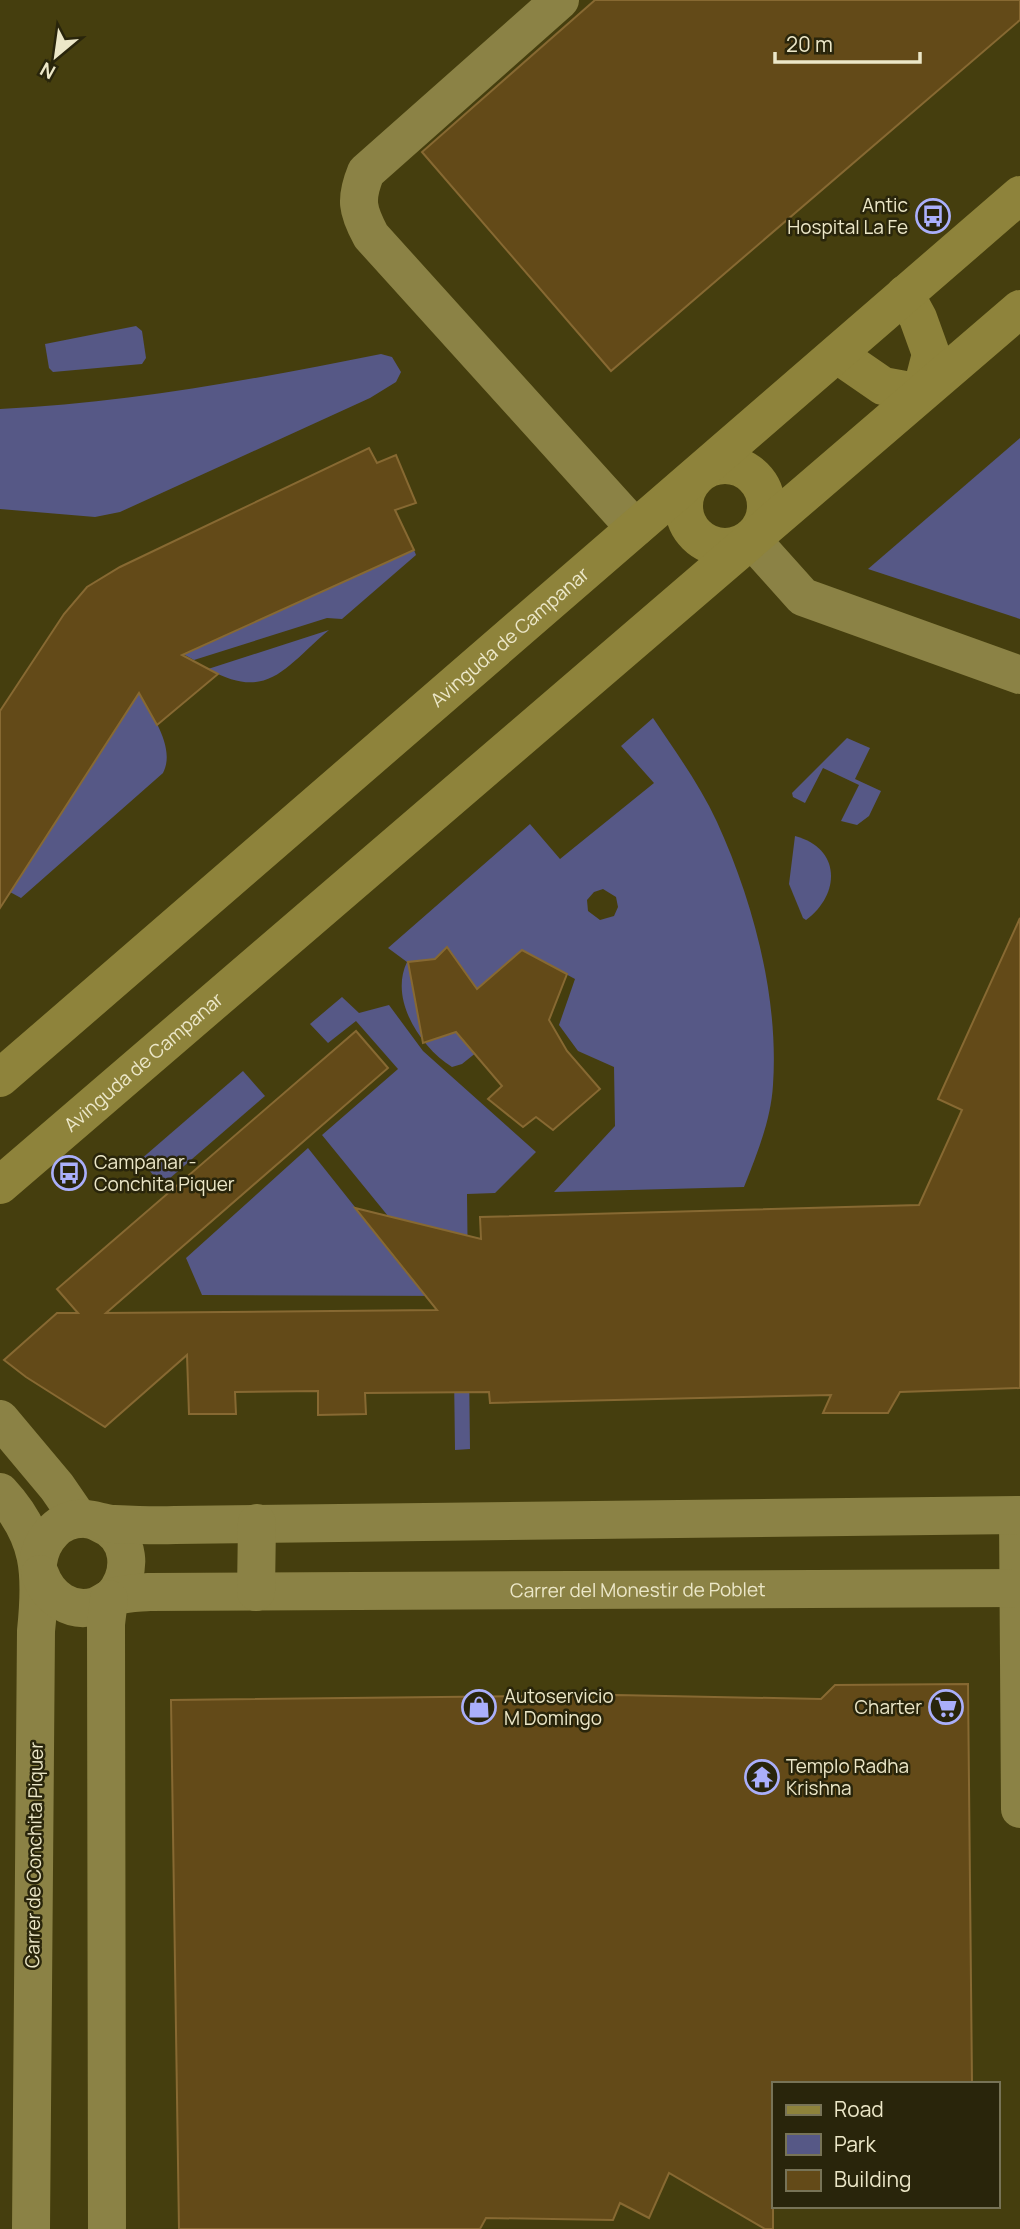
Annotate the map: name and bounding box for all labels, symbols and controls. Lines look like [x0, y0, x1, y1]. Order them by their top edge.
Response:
north arrow [21, 21, 91, 91]
scale bar [775, 21, 920, 65]
text: 20 m [786, 30, 833, 58]
text: N [35, 56, 60, 86]
place label: Antic Hospital La Fe [787, 192, 908, 240]
bus stop icon: Antic Hospital La Fe [914, 197, 952, 235]
street label: Avinguda de Campanar [425, 561, 595, 713]
street label: Avinguda de Campanar [58, 986, 229, 1137]
place label: Campanar - Conchita Piquer [94, 1149, 235, 1197]
bus stop icon: Campanar - Conchita Piquer [50, 1154, 88, 1192]
street label: Carrer del Monestir de Poblet [510, 1576, 766, 1603]
place label: Autoservicio M Domingo [504, 1683, 614, 1731]
shop icon: Autoservicio M Domingo [460, 1688, 498, 1726]
supermarket icon: Charter [927, 1688, 965, 1726]
place label: Charter [855, 1694, 922, 1720]
street label: Carrer de Conchita Piquer [19, 1742, 49, 1968]
place label: Templo Radha Krishna [786, 1753, 909, 1801]
temple icon: Templo Radha Krishna [743, 1758, 781, 1796]
legend [772, 2082, 999, 2208]
text: Road [834, 2095, 884, 2123]
text: Park [834, 2130, 876, 2158]
text: Building [834, 2165, 911, 2193]

